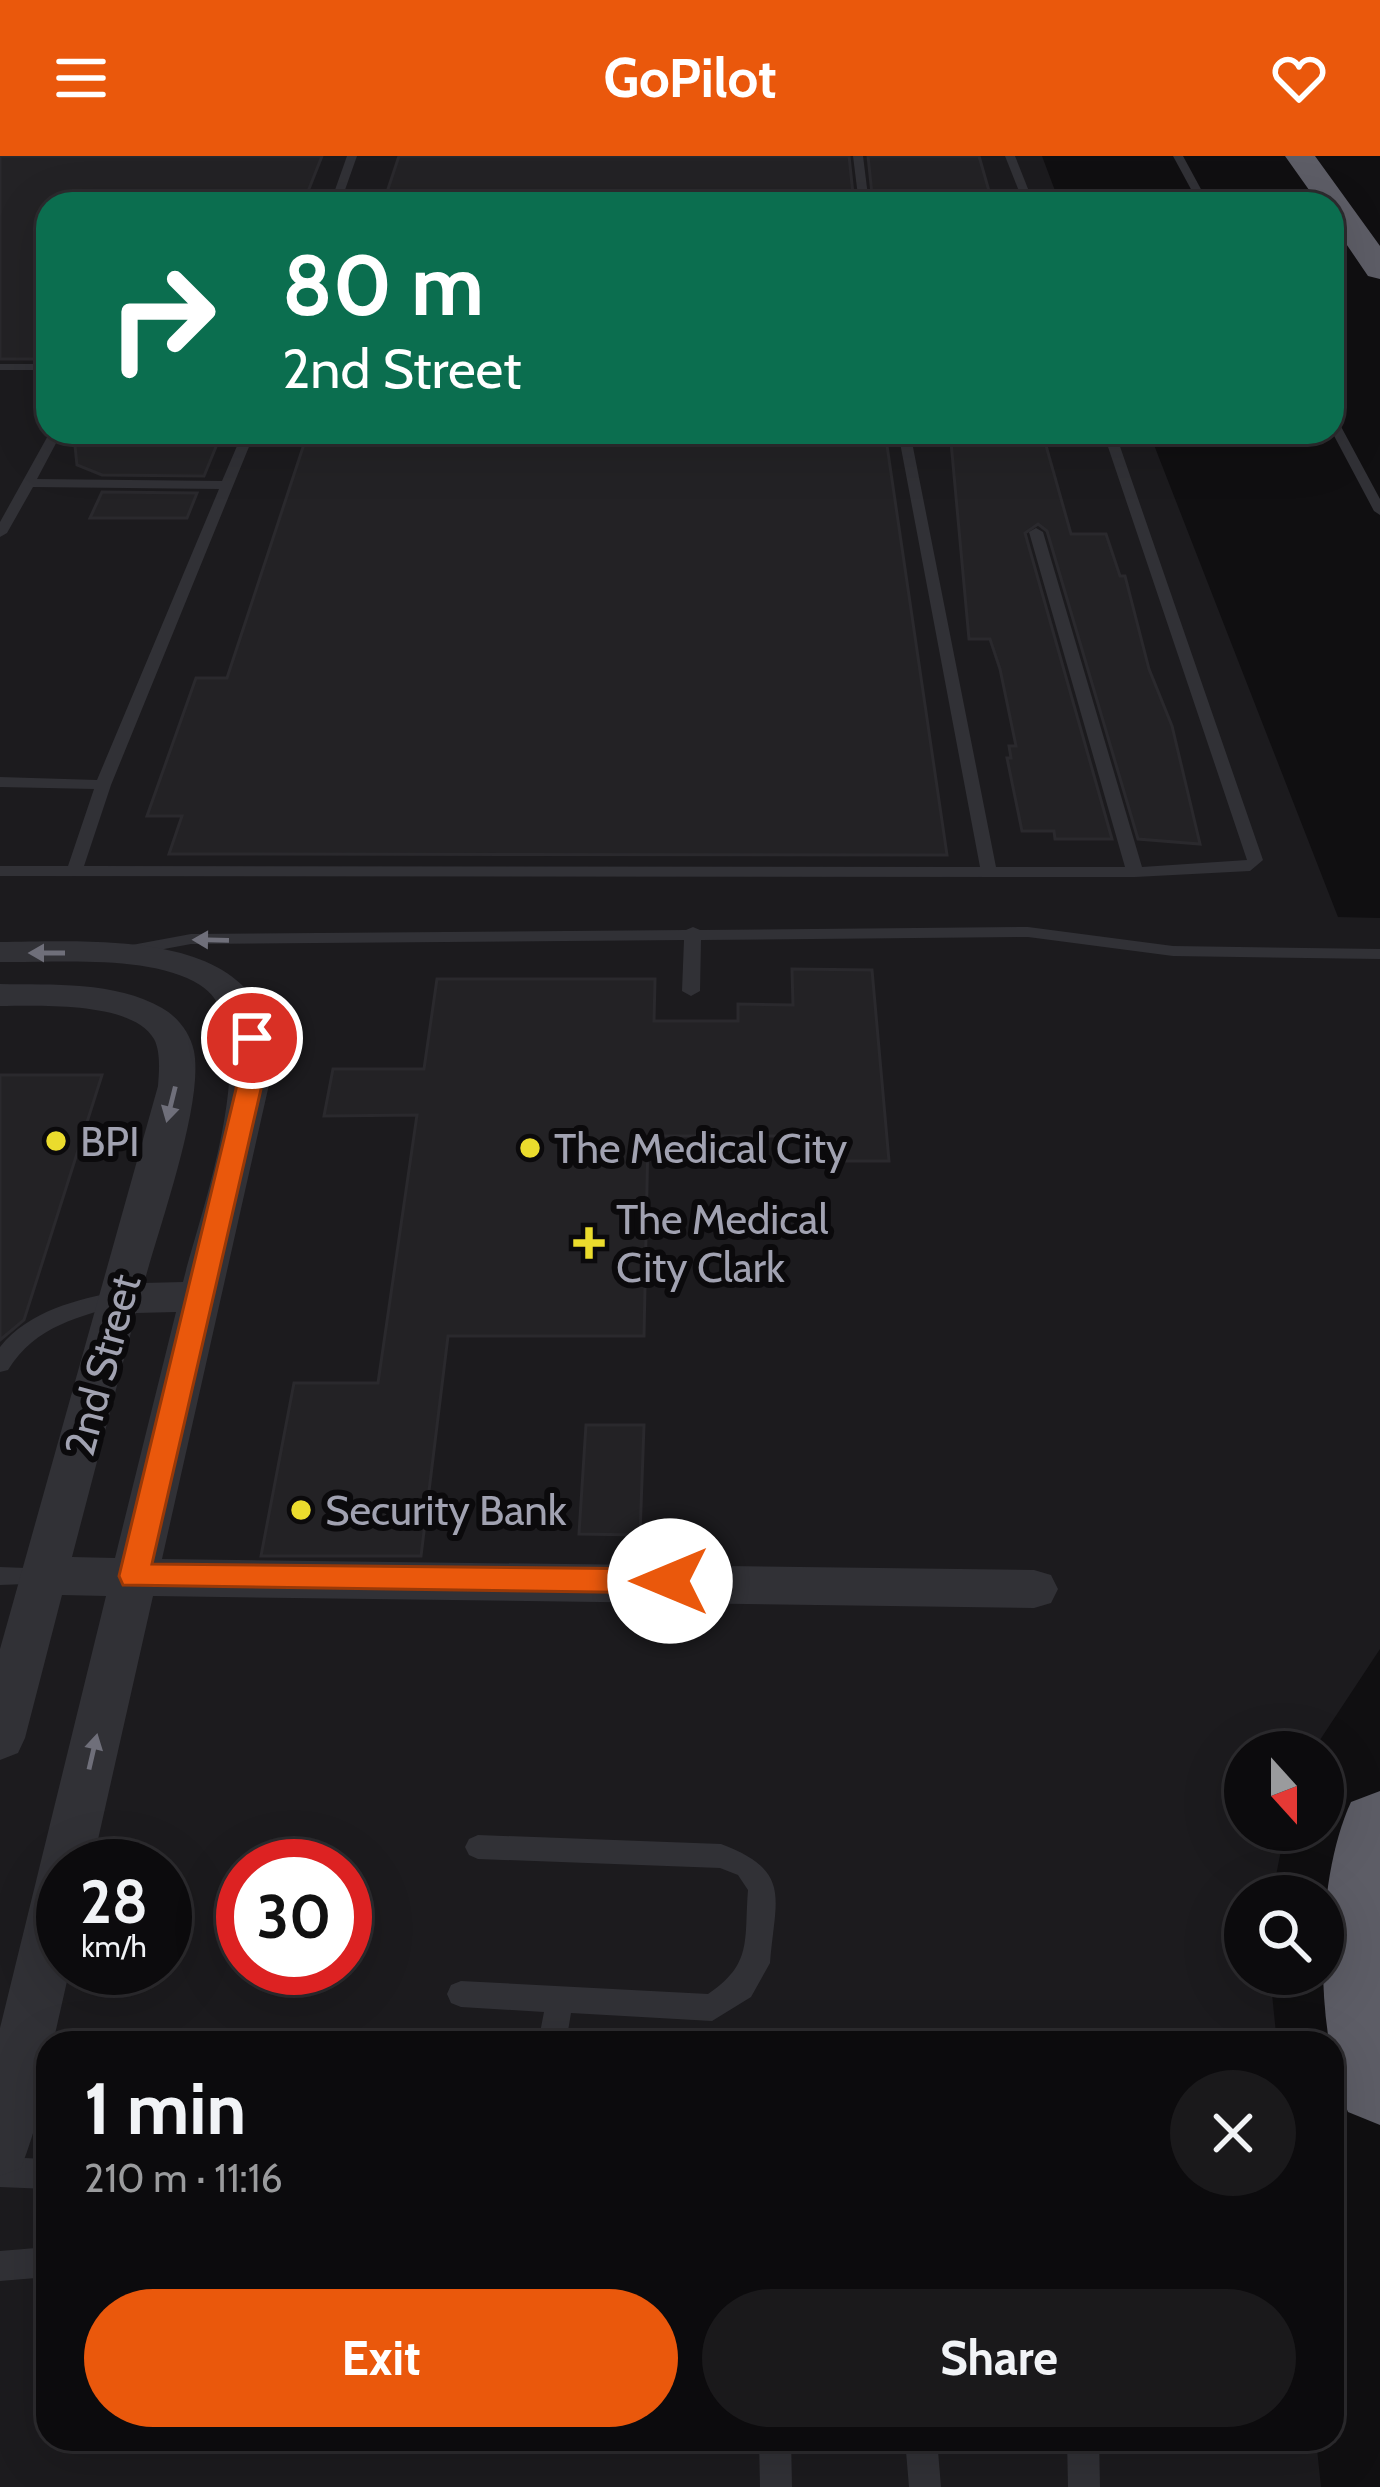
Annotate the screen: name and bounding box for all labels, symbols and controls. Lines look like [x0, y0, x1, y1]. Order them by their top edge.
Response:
icon: menu [48, 45, 114, 111]
text: GoPilot [603, 45, 777, 111]
icon: heart [1266, 45, 1332, 111]
text: 80 m [282, 234, 484, 336]
icon: right [84, 240, 240, 396]
text: 2nd Street [282, 336, 521, 402]
one-way arrow [191, 930, 229, 949]
one-way arrow [27, 943, 65, 962]
pin [201, 987, 303, 1089]
icon: arrive [219, 1005, 285, 1071]
one-way arrow [161, 1086, 180, 1123]
place label: BPI [80, 1115, 140, 1167]
place label: The Medical City [554, 1122, 847, 1174]
marker: BPI [43, 1128, 69, 1154]
marker: The Medical City [517, 1135, 543, 1161]
place label: The Medical City Clark [616, 1193, 828, 1293]
marker: The Medical City Clark [573, 1227, 605, 1259]
street label: 2nd Street [53, 1268, 151, 1462]
place label: Security Bank [325, 1484, 567, 1536]
marker: Security Bank [288, 1497, 314, 1523]
position arrow [607, 1518, 733, 1644]
north arrow [1224, 1731, 1344, 1851]
map controls [1224, 1731, 1344, 1995]
one-way arrow [84, 1734, 103, 1771]
speed limit sign: 30 [216, 1839, 372, 1995]
text: 28 [80, 1865, 148, 1938]
button: search [1224, 1875, 1344, 1995]
text: km/h [81, 1928, 147, 1965]
text: 1 min [84, 2065, 246, 2152]
button: close [1170, 2070, 1296, 2196]
text: 210 m · 11:16 [84, 2154, 283, 2202]
button: Exit [84, 2289, 678, 2427]
button: Share [702, 2289, 1296, 2427]

